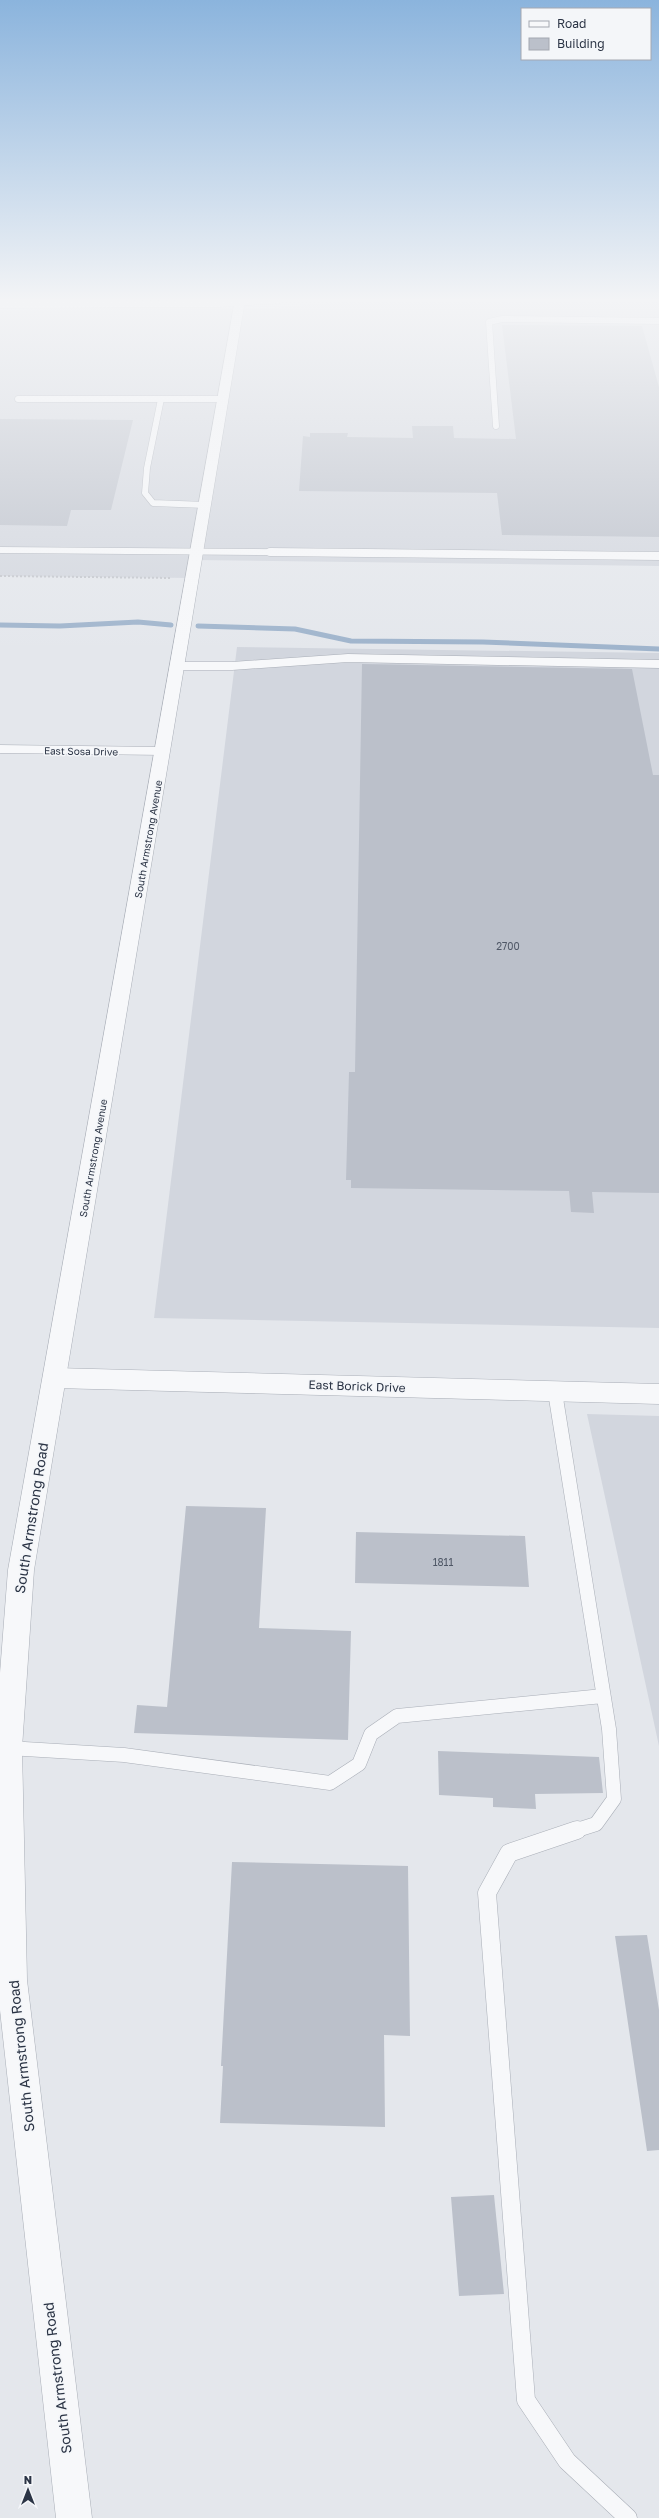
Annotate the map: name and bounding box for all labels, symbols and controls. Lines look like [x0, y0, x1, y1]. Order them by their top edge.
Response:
legend [521, 8, 651, 60]
text: Road [557, 16, 586, 31]
text: Building [557, 36, 605, 51]
street label: East Sosa Drive [44, 744, 118, 758]
street label: South Armstrong Avenue [132, 779, 164, 899]
house number: 2700 [496, 940, 520, 952]
street label: South Armstrong Avenue [77, 1098, 109, 1218]
street label: East Borick Drive [308, 1377, 406, 1395]
street label: South Armstrong Road [11, 1441, 51, 1595]
house number: 1811 [433, 1556, 453, 1568]
street label: South Armstrong Road [5, 1979, 37, 2133]
street label: South Armstrong Road [39, 2301, 75, 2455]
north arrow [8, 2470, 48, 2510]
text: N [24, 2473, 32, 2486]

